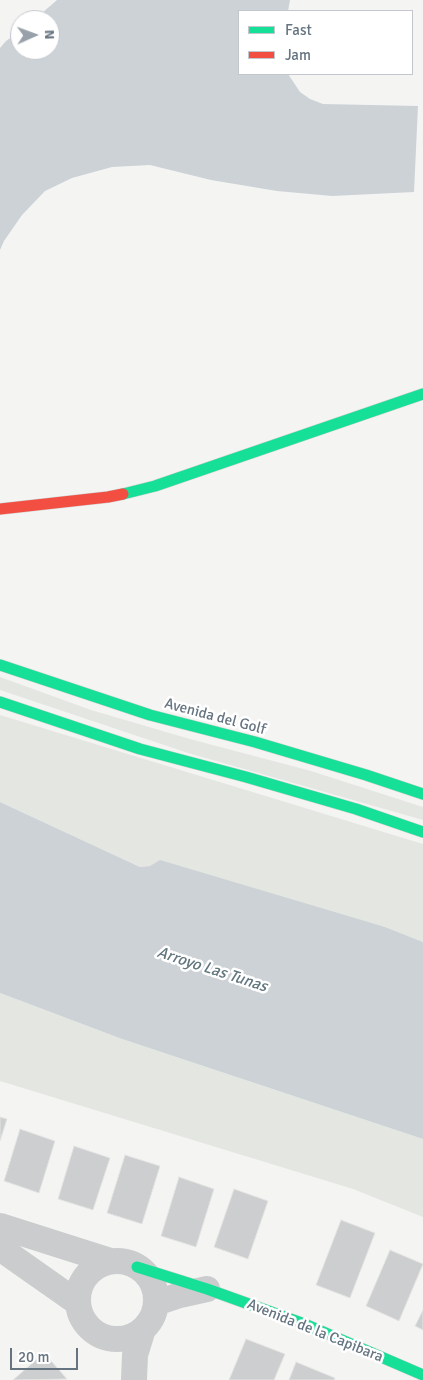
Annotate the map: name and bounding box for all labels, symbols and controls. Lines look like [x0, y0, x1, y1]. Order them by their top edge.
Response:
north arrow [10, 10, 60, 60]
legend [238, 10, 413, 75]
text: Fast [285, 21, 312, 39]
text: N [41, 29, 58, 40]
text: Jam [285, 46, 311, 64]
street label: Avenida del Golf [162, 695, 268, 739]
water label: Arroyo Las Tunas [155, 943, 269, 997]
street label: Avenida de la Capibara [244, 1295, 386, 1367]
scale bar [12, 1338, 80, 1370]
text: 20 m [18, 1348, 49, 1366]

